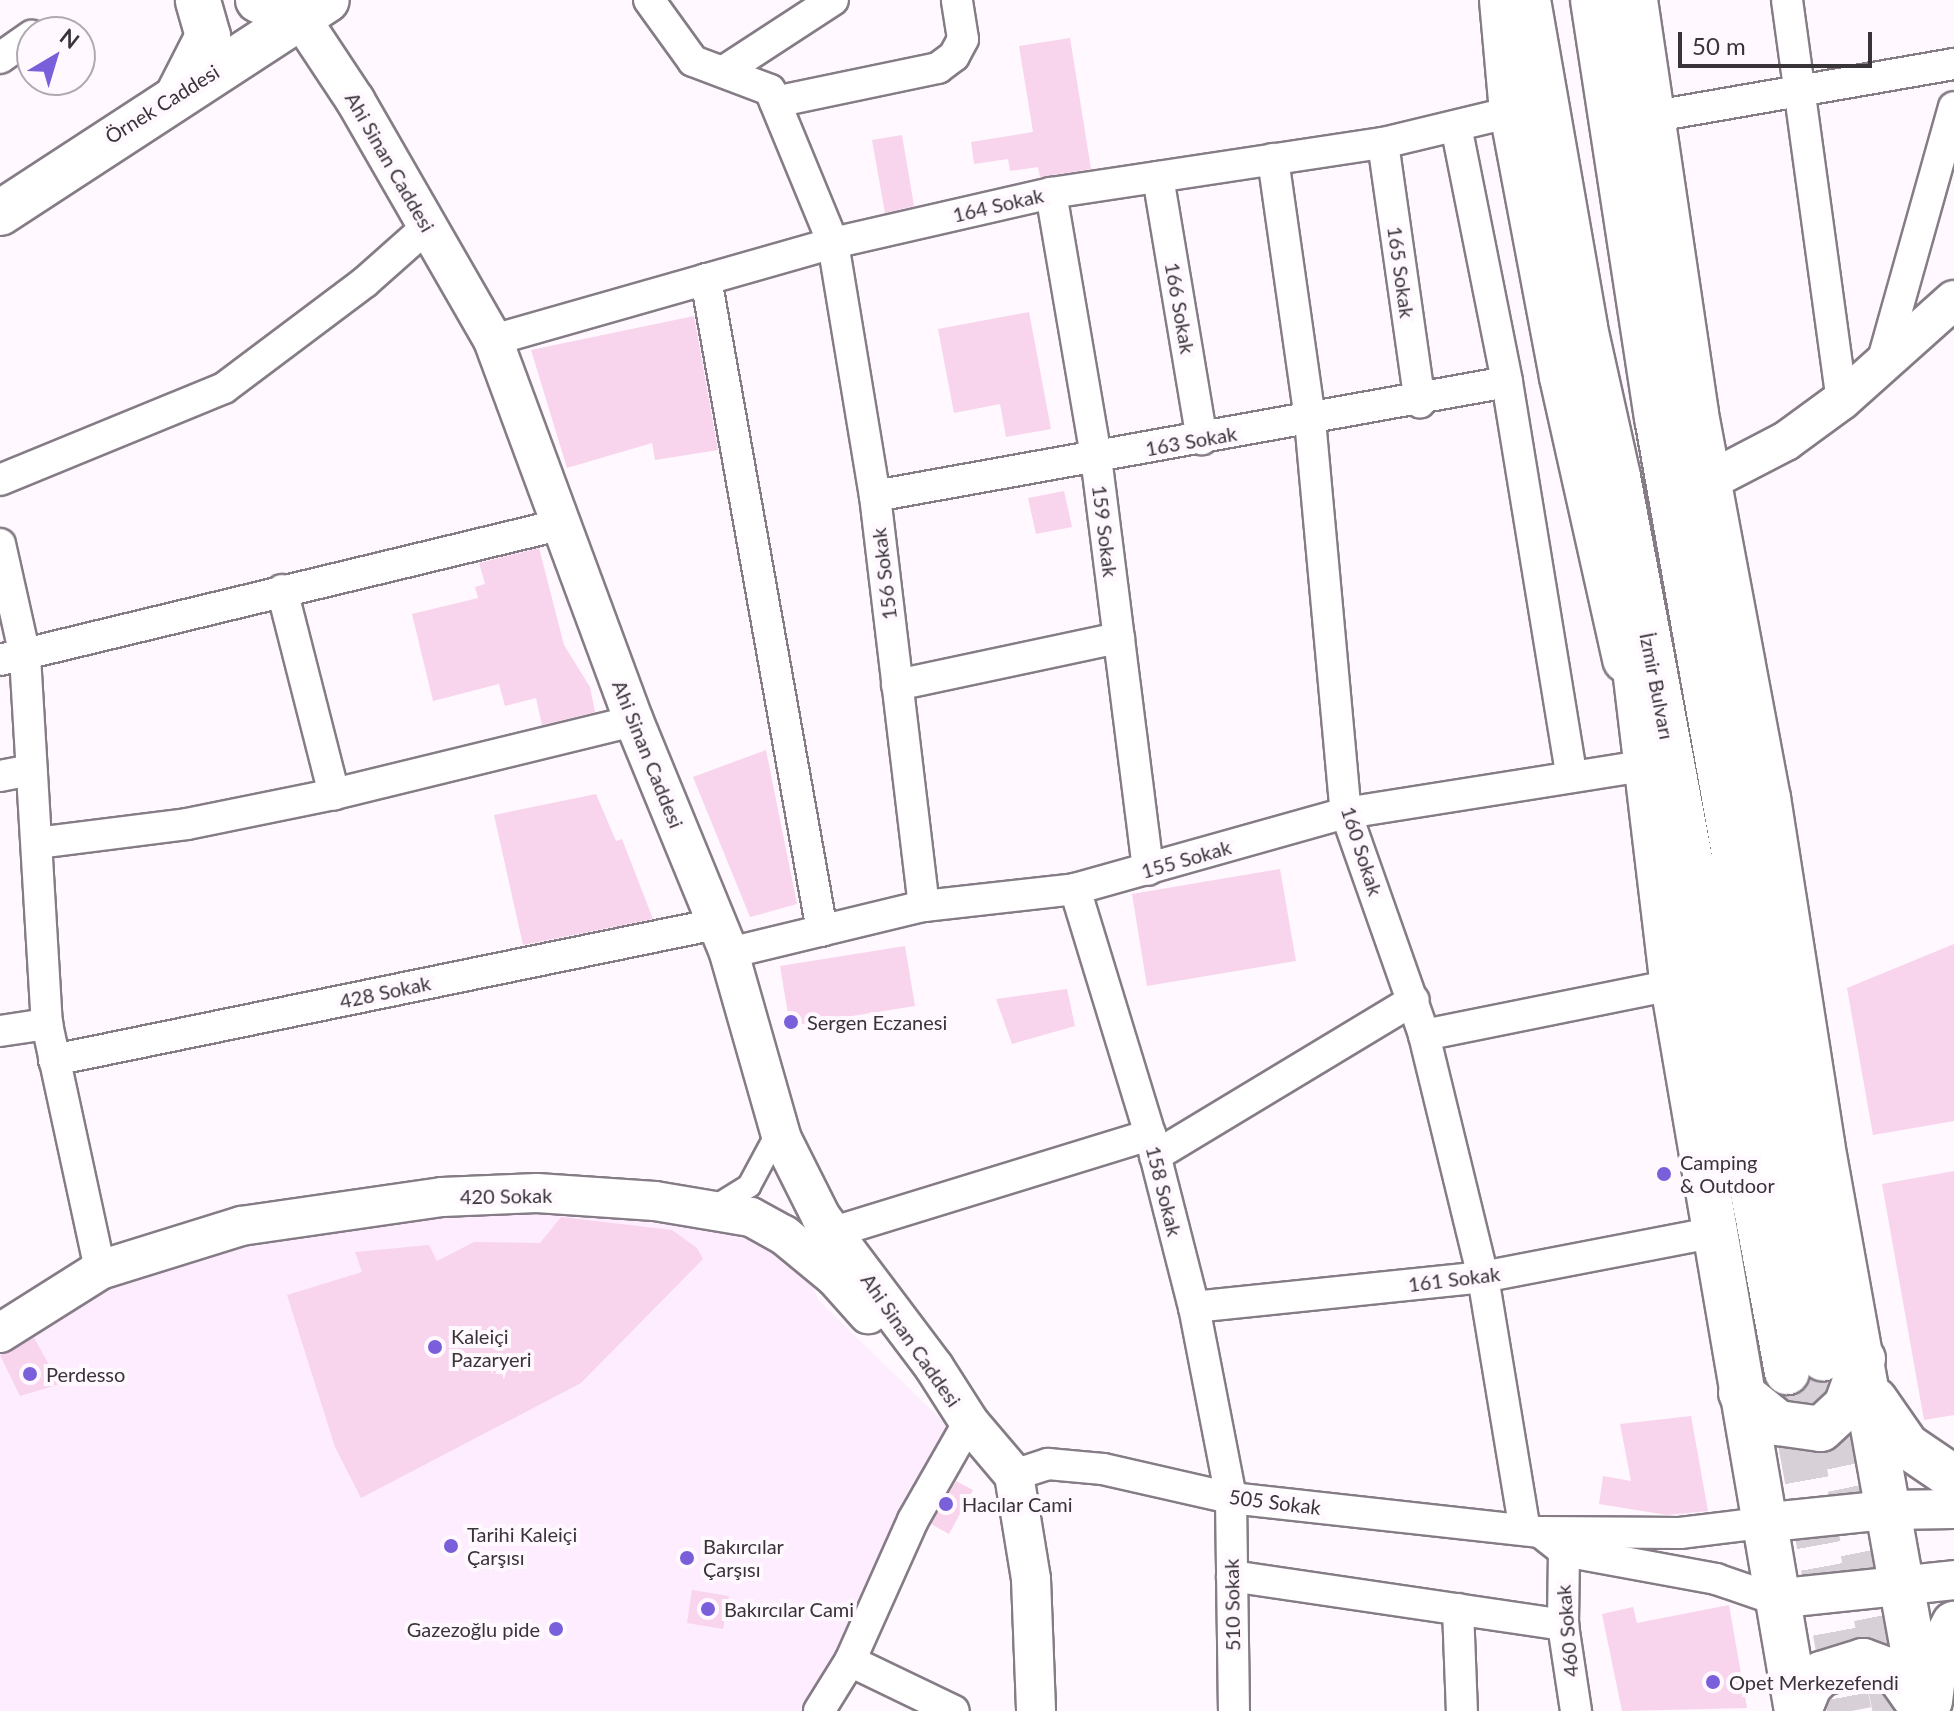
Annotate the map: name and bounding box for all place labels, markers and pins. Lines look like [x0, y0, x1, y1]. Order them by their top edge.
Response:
place label: Sergen Eczanesi [807, 1010, 947, 1034]
marker: Sergen Eczanesi [782, 1013, 800, 1031]
place label: Camping & Outdoor [1680, 1150, 1775, 1197]
marker: Camping & Outdoor [1655, 1165, 1673, 1183]
place label: Kaleiçi Pazaryeri [451, 1324, 532, 1371]
marker: Kaleiçi Pazaryeri [426, 1338, 444, 1356]
place label: Perdesso [46, 1362, 125, 1386]
marker: Perdesso [21, 1365, 39, 1383]
place label: Hacılar Cami [962, 1492, 1073, 1516]
marker: Hacılar Cami [937, 1495, 955, 1513]
place label: Tarihi Kaleiçi Çarşısı [467, 1522, 577, 1569]
place label: Bakırcılar Çarşısı [703, 1534, 784, 1581]
marker: Tarihi Kaleiçi Çarşısı [442, 1537, 460, 1555]
marker: Bakırcılar Çarşısı [678, 1549, 696, 1567]
place label: Bakırcılar Cami [724, 1597, 855, 1621]
marker: Bakırcılar Cami [699, 1600, 717, 1618]
place label: Gazezoğlu pide [407, 1617, 540, 1641]
marker: Gazezoğlu pide [547, 1620, 565, 1638]
place label: Opet Merkezefendi [1729, 1670, 1899, 1694]
marker: Opet Merkezefendi [1704, 1673, 1722, 1691]

